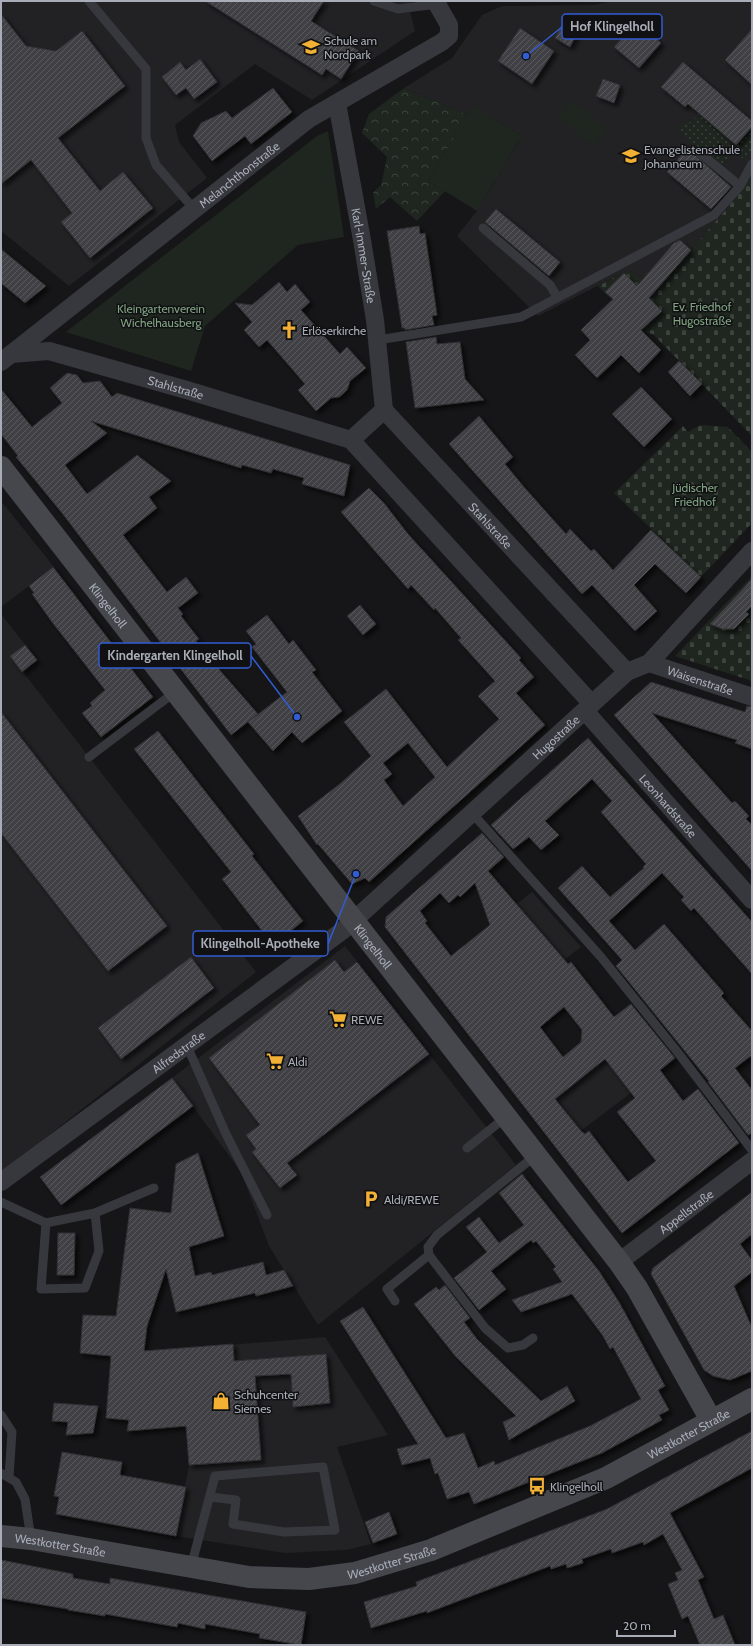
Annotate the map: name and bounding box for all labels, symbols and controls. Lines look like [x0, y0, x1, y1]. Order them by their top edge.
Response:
callout: Hof Klingelholl [562, 14, 662, 39]
text: Hof Klingelholl [570, 18, 654, 34]
place label: Schule am Nordpark [324, 33, 377, 62]
school or university icon: Schule am Nordpark [301, 37, 321, 57]
street label: Melanchthonstraße [196, 138, 282, 211]
place label: Evangelistenschule Johanneum [643, 142, 740, 171]
school or university icon: Evangelistenschule Johanneum [621, 146, 641, 166]
street label: Karl-Immer-Straße [349, 207, 380, 304]
park label: Ev. Friedhof Hugostraße [672, 299, 732, 328]
park label: Kleingartenverein Wichelhausberg [117, 301, 205, 330]
church icon: Erlöserkirche [279, 320, 299, 340]
place label: Erlöserkirche [302, 323, 366, 338]
street label: Stahlstraße [146, 372, 206, 402]
park label: Jüdischer Friedhof [671, 480, 718, 509]
street label: Stahlstraße [466, 499, 516, 551]
street label: Klingelholl [86, 580, 131, 631]
callout: Kindergarten Klingelholl [99, 643, 251, 668]
text: Kindergarten Klingelholl [107, 647, 243, 663]
street label: Waisenstraße [665, 662, 735, 698]
street label: Hugostraße [529, 712, 582, 762]
street label: Leonhardstraße [636, 771, 700, 840]
street label: Klingelholl [351, 921, 396, 972]
callout: Klingelholl-Apotheke [193, 931, 328, 956]
text: Klingelholl-Apotheke [200, 935, 320, 951]
supermarket icon: REWE [328, 1009, 348, 1029]
place label: REWE [351, 1012, 383, 1027]
street label: Alfredstraße [149, 1027, 208, 1076]
supermarket icon: Aldi [265, 1051, 285, 1071]
place label: Aldi [288, 1054, 307, 1069]
street label: Appellstraße [656, 1186, 716, 1237]
parking icon: Aldi/REWE [361, 1189, 381, 1209]
place label: Aldi/REWE [384, 1192, 439, 1207]
place label: Schuhcenter Siemes [234, 1387, 298, 1416]
shop icon: Schuhcenter Siemes [211, 1391, 231, 1411]
street label: Westkotter Straße [644, 1405, 732, 1462]
bus stop icon: Klingelholl [527, 1476, 547, 1496]
place label: Klingelholl [550, 1479, 603, 1494]
street label: Westkotter Straße [14, 1530, 107, 1559]
street label: Westkotter Straße [346, 1541, 438, 1581]
scale bar [617, 1612, 675, 1638]
text: 20 m [623, 1618, 651, 1633]

